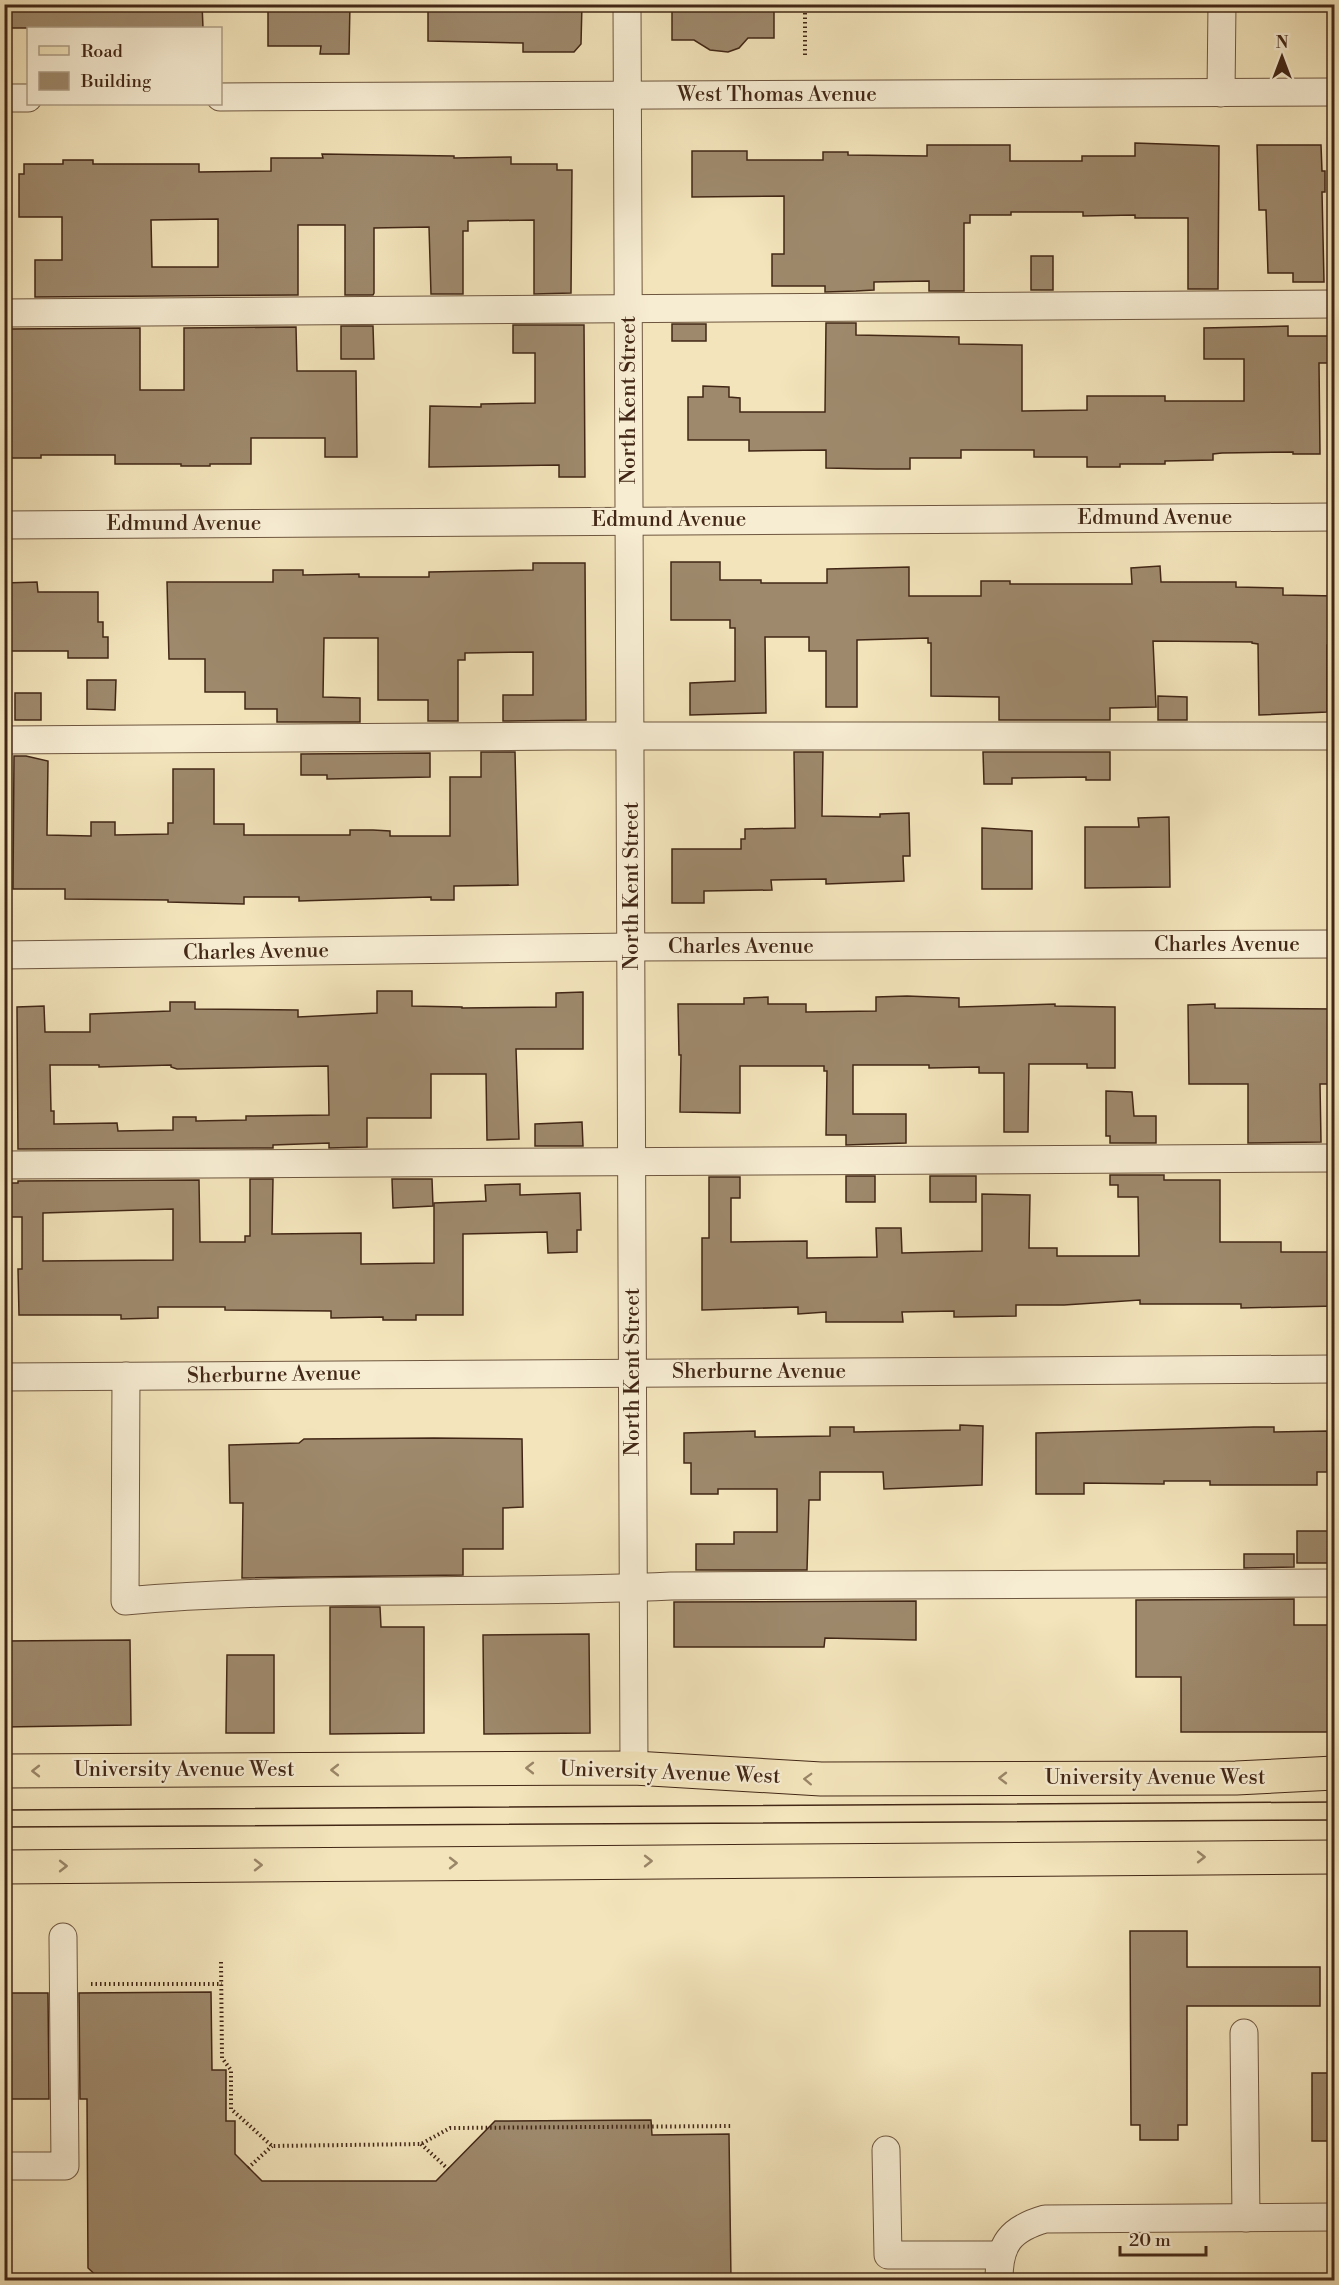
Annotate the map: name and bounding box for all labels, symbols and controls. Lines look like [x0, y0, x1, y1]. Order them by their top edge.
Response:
legend [27, 27, 222, 105]
north arrow [1252, 27, 1312, 87]
text: N [1276, 33, 1289, 53]
text: Road [81, 40, 124, 63]
text: Building [80, 70, 152, 93]
street label: West Thomas Avenue [676, 82, 877, 108]
street label: North Kent Street [616, 315, 642, 484]
street label: Edmund Avenue [1078, 505, 1232, 531]
street label: Edmund Avenue [592, 507, 746, 533]
street label: Edmund Avenue [107, 511, 261, 537]
street label: North Kent Street [619, 801, 645, 970]
street label: Charles Avenue [1154, 932, 1300, 958]
street label: Charles Avenue [668, 934, 814, 960]
street label: Charles Avenue [183, 938, 329, 966]
street label: North Kent Street [620, 1287, 646, 1456]
street label: Sherburne Avenue [672, 1359, 846, 1385]
street label: Sherburne Avenue [187, 1360, 361, 1390]
street label: University Avenue West [559, 1756, 781, 1790]
street label: University Avenue West [74, 1757, 295, 1783]
one-way arrow [525, 1762, 534, 1775]
one-way arrow [330, 1764, 339, 1776]
one-way arrow [31, 1765, 40, 1777]
street label: University Avenue West [1045, 1765, 1266, 1791]
one-way arrow [804, 1772, 813, 1785]
one-way arrow [999, 1772, 1008, 1784]
one-way arrow [1197, 1851, 1206, 1863]
one-way arrow [643, 1855, 652, 1867]
one-way arrow [448, 1857, 457, 1869]
one-way arrow [253, 1859, 262, 1871]
one-way arrow [58, 1860, 67, 1872]
scale bar [1120, 2219, 1206, 2257]
text: 20 m [1129, 2229, 1171, 2252]

